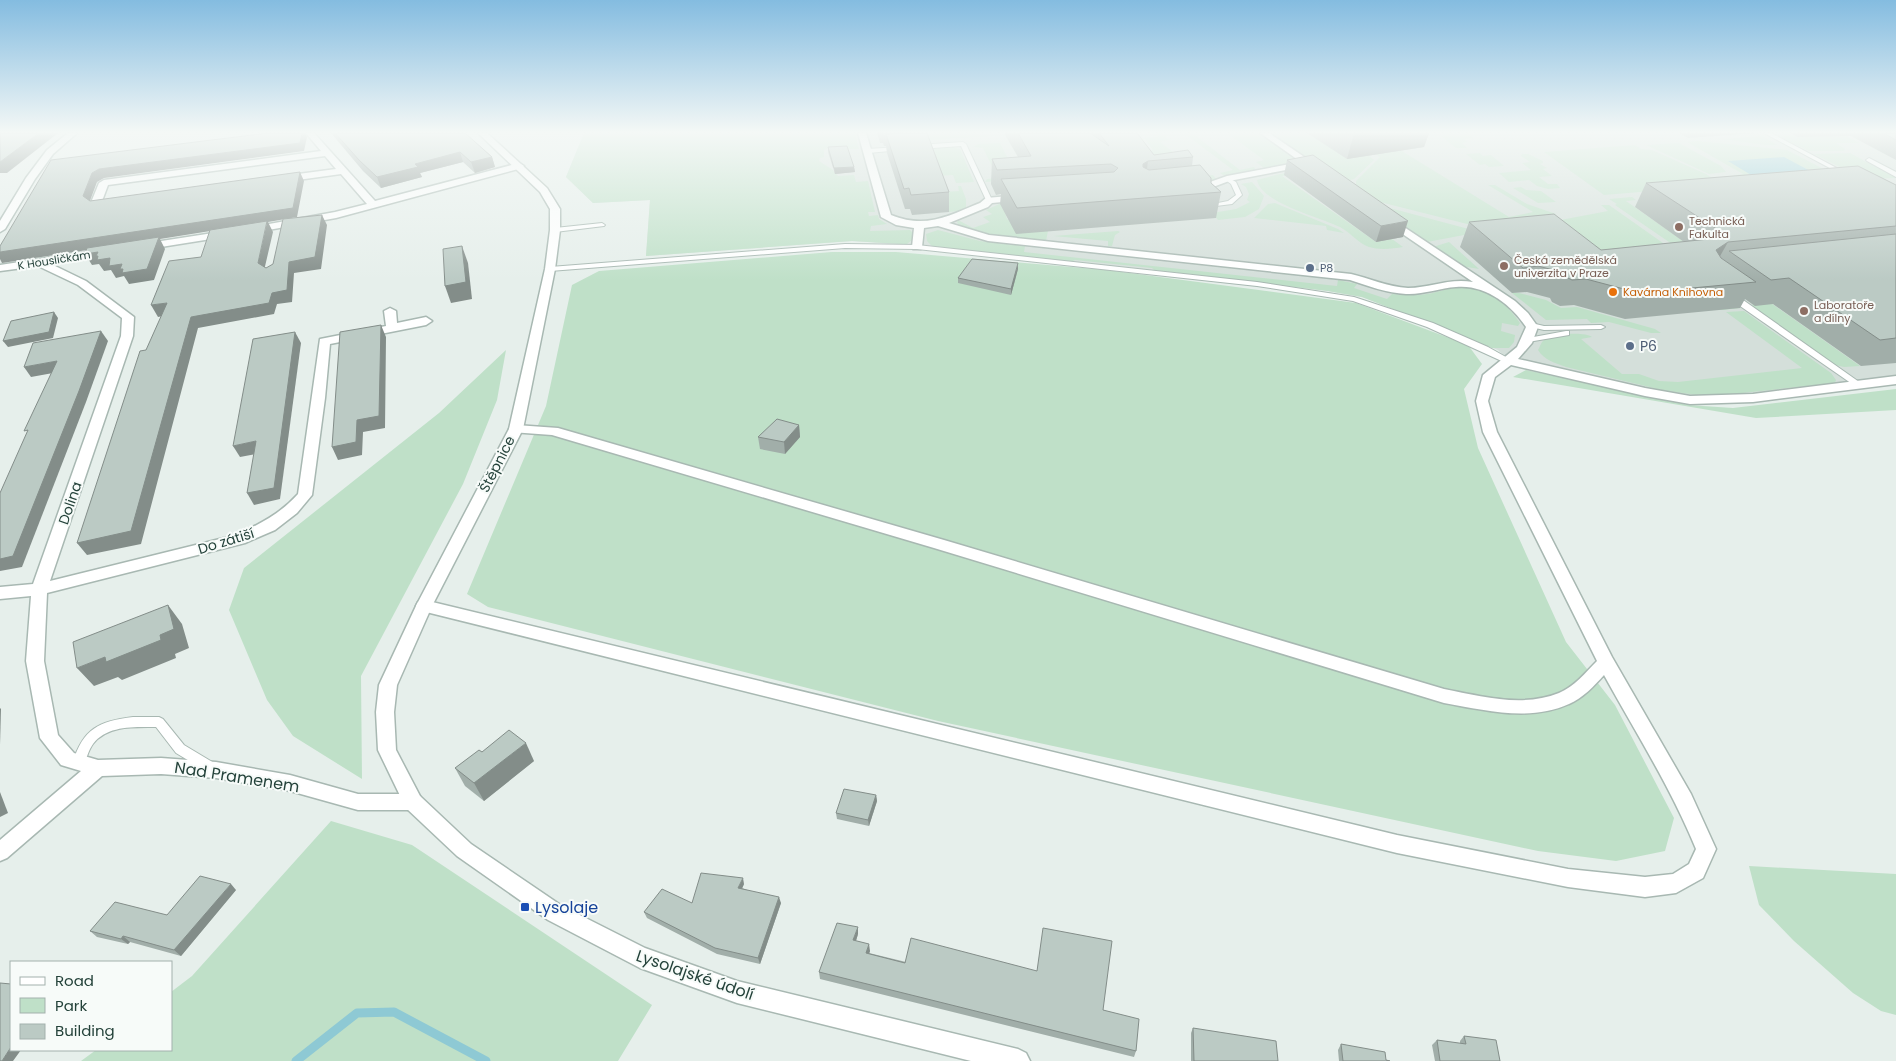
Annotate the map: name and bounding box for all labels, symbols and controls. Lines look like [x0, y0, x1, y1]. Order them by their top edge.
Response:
place label: Technická Fakulta [1689, 213, 1745, 242]
marker: Technická Fakulta [1673, 221, 1685, 233]
street label: K Housličkám [16, 246, 92, 274]
place label: Česká zemědělská univerzita v Praze [1514, 252, 1617, 281]
place label: P8 [1320, 260, 1333, 276]
marker: Česká zemědělská univerzita v Praze [1498, 260, 1510, 272]
marker: P8 [1304, 262, 1316, 274]
place label: Kavárna Knihovna [1623, 284, 1723, 300]
marker: Kavárna Knihovna [1607, 286, 1619, 298]
place label: Laboratoře a dílny [1814, 297, 1874, 326]
marker: Laboratoře a dílny [1798, 305, 1810, 317]
place label: P6 [1640, 336, 1657, 356]
marker: P6 [1624, 340, 1636, 352]
street label: Štěpnice [474, 432, 520, 496]
street label: Dolina [53, 479, 87, 527]
street label: Do zátiší [195, 523, 257, 559]
street label: Nad Pramenem [173, 756, 301, 798]
place label: Lysolaje [535, 896, 598, 919]
marker: Lysolaje [519, 901, 531, 913]
street label: Lysolajské údolí [633, 944, 757, 1006]
legend [10, 961, 172, 1051]
text: Road [55, 970, 94, 991]
text: Park [55, 995, 87, 1016]
text: Building [55, 1020, 115, 1041]

